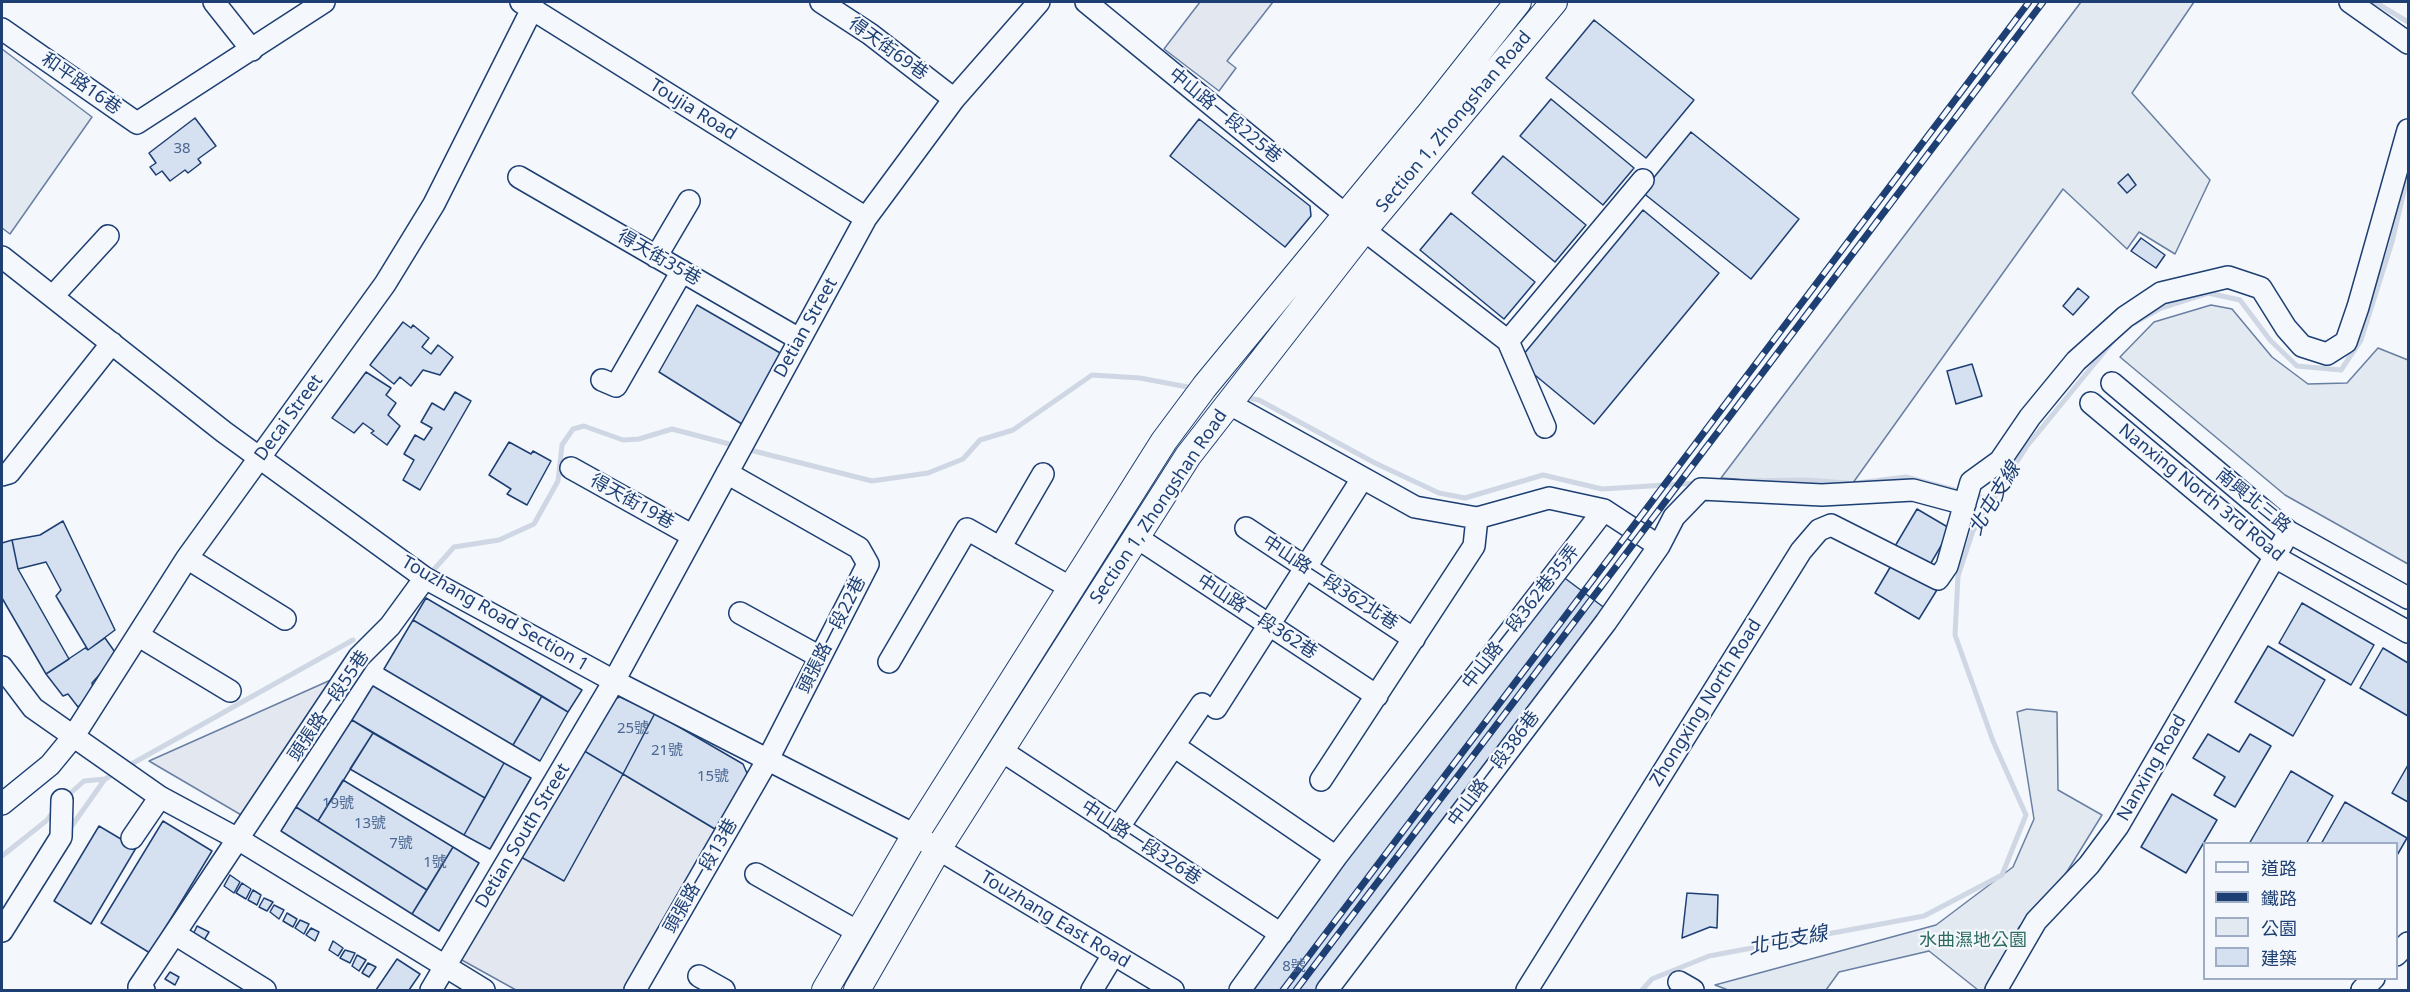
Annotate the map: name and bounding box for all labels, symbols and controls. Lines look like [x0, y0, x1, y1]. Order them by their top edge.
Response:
street label: 得天街69巷 [844, 13, 932, 85]
street label: Section 1, Zhongshan Road [1372, 27, 1536, 217]
street label: 和平路16巷 [37, 49, 125, 119]
street label: 中山路一段225巷 [1164, 64, 1286, 168]
street label: Toujia Road [646, 75, 740, 145]
house number: 38 [173, 140, 191, 158]
street label: 得天街35巷 [614, 225, 704, 291]
street label: Detian Street [770, 274, 842, 382]
street label: Decai Street [250, 371, 328, 465]
street label: Section 1, Zhongshan Road [1086, 406, 1232, 608]
street label: Nanxing North 3rd Road [2114, 420, 2288, 566]
water label: 北屯支線 [1964, 459, 2026, 539]
street label: 南興北三路 [2211, 464, 2295, 538]
street label: 得天街19巷 [586, 470, 678, 534]
street label: 中山路一段362北巷 [1258, 531, 1402, 635]
street label: 中山路一段362巷35弄 [1458, 540, 1584, 694]
street label: Touzhang Road Section 1 [398, 552, 592, 676]
street label: 中山路一段362巷 [1193, 570, 1321, 664]
street label: 頭張路一段22巷 [793, 573, 871, 697]
street label: Zhongxing North Road [1646, 615, 1766, 791]
street label: 頭張路一段55巷 [284, 647, 374, 765]
street label: 中山路一段386巷 [1444, 707, 1544, 831]
street label: Nanxing Road [2113, 711, 2191, 825]
house number: 25號 [617, 720, 649, 738]
house number: 21號 [651, 742, 683, 760]
street label: Detian South Street [471, 760, 575, 912]
house number: 15號 [697, 768, 729, 786]
house number: 19號 [322, 795, 354, 813]
street label: 中山路一段326巷 [1077, 796, 1205, 890]
house number: 13號 [354, 815, 386, 833]
street label: 頭張路一段13巷 [659, 815, 743, 937]
house number: 7號 [389, 835, 413, 853]
legend [2203, 842, 2398, 980]
house number: 1號 [423, 854, 447, 872]
text: 道路 [2261, 856, 2297, 880]
street label: Touzhang East Road [976, 867, 1134, 973]
text: 鐵路 [2261, 886, 2297, 910]
text: 公園 [2261, 916, 2297, 940]
water label: 北屯支線 [1746, 922, 1830, 960]
park label: 水曲濕地公園 [1919, 930, 2027, 952]
text: 建築 [2261, 946, 2297, 970]
house number: 8號 [1282, 958, 1306, 976]

